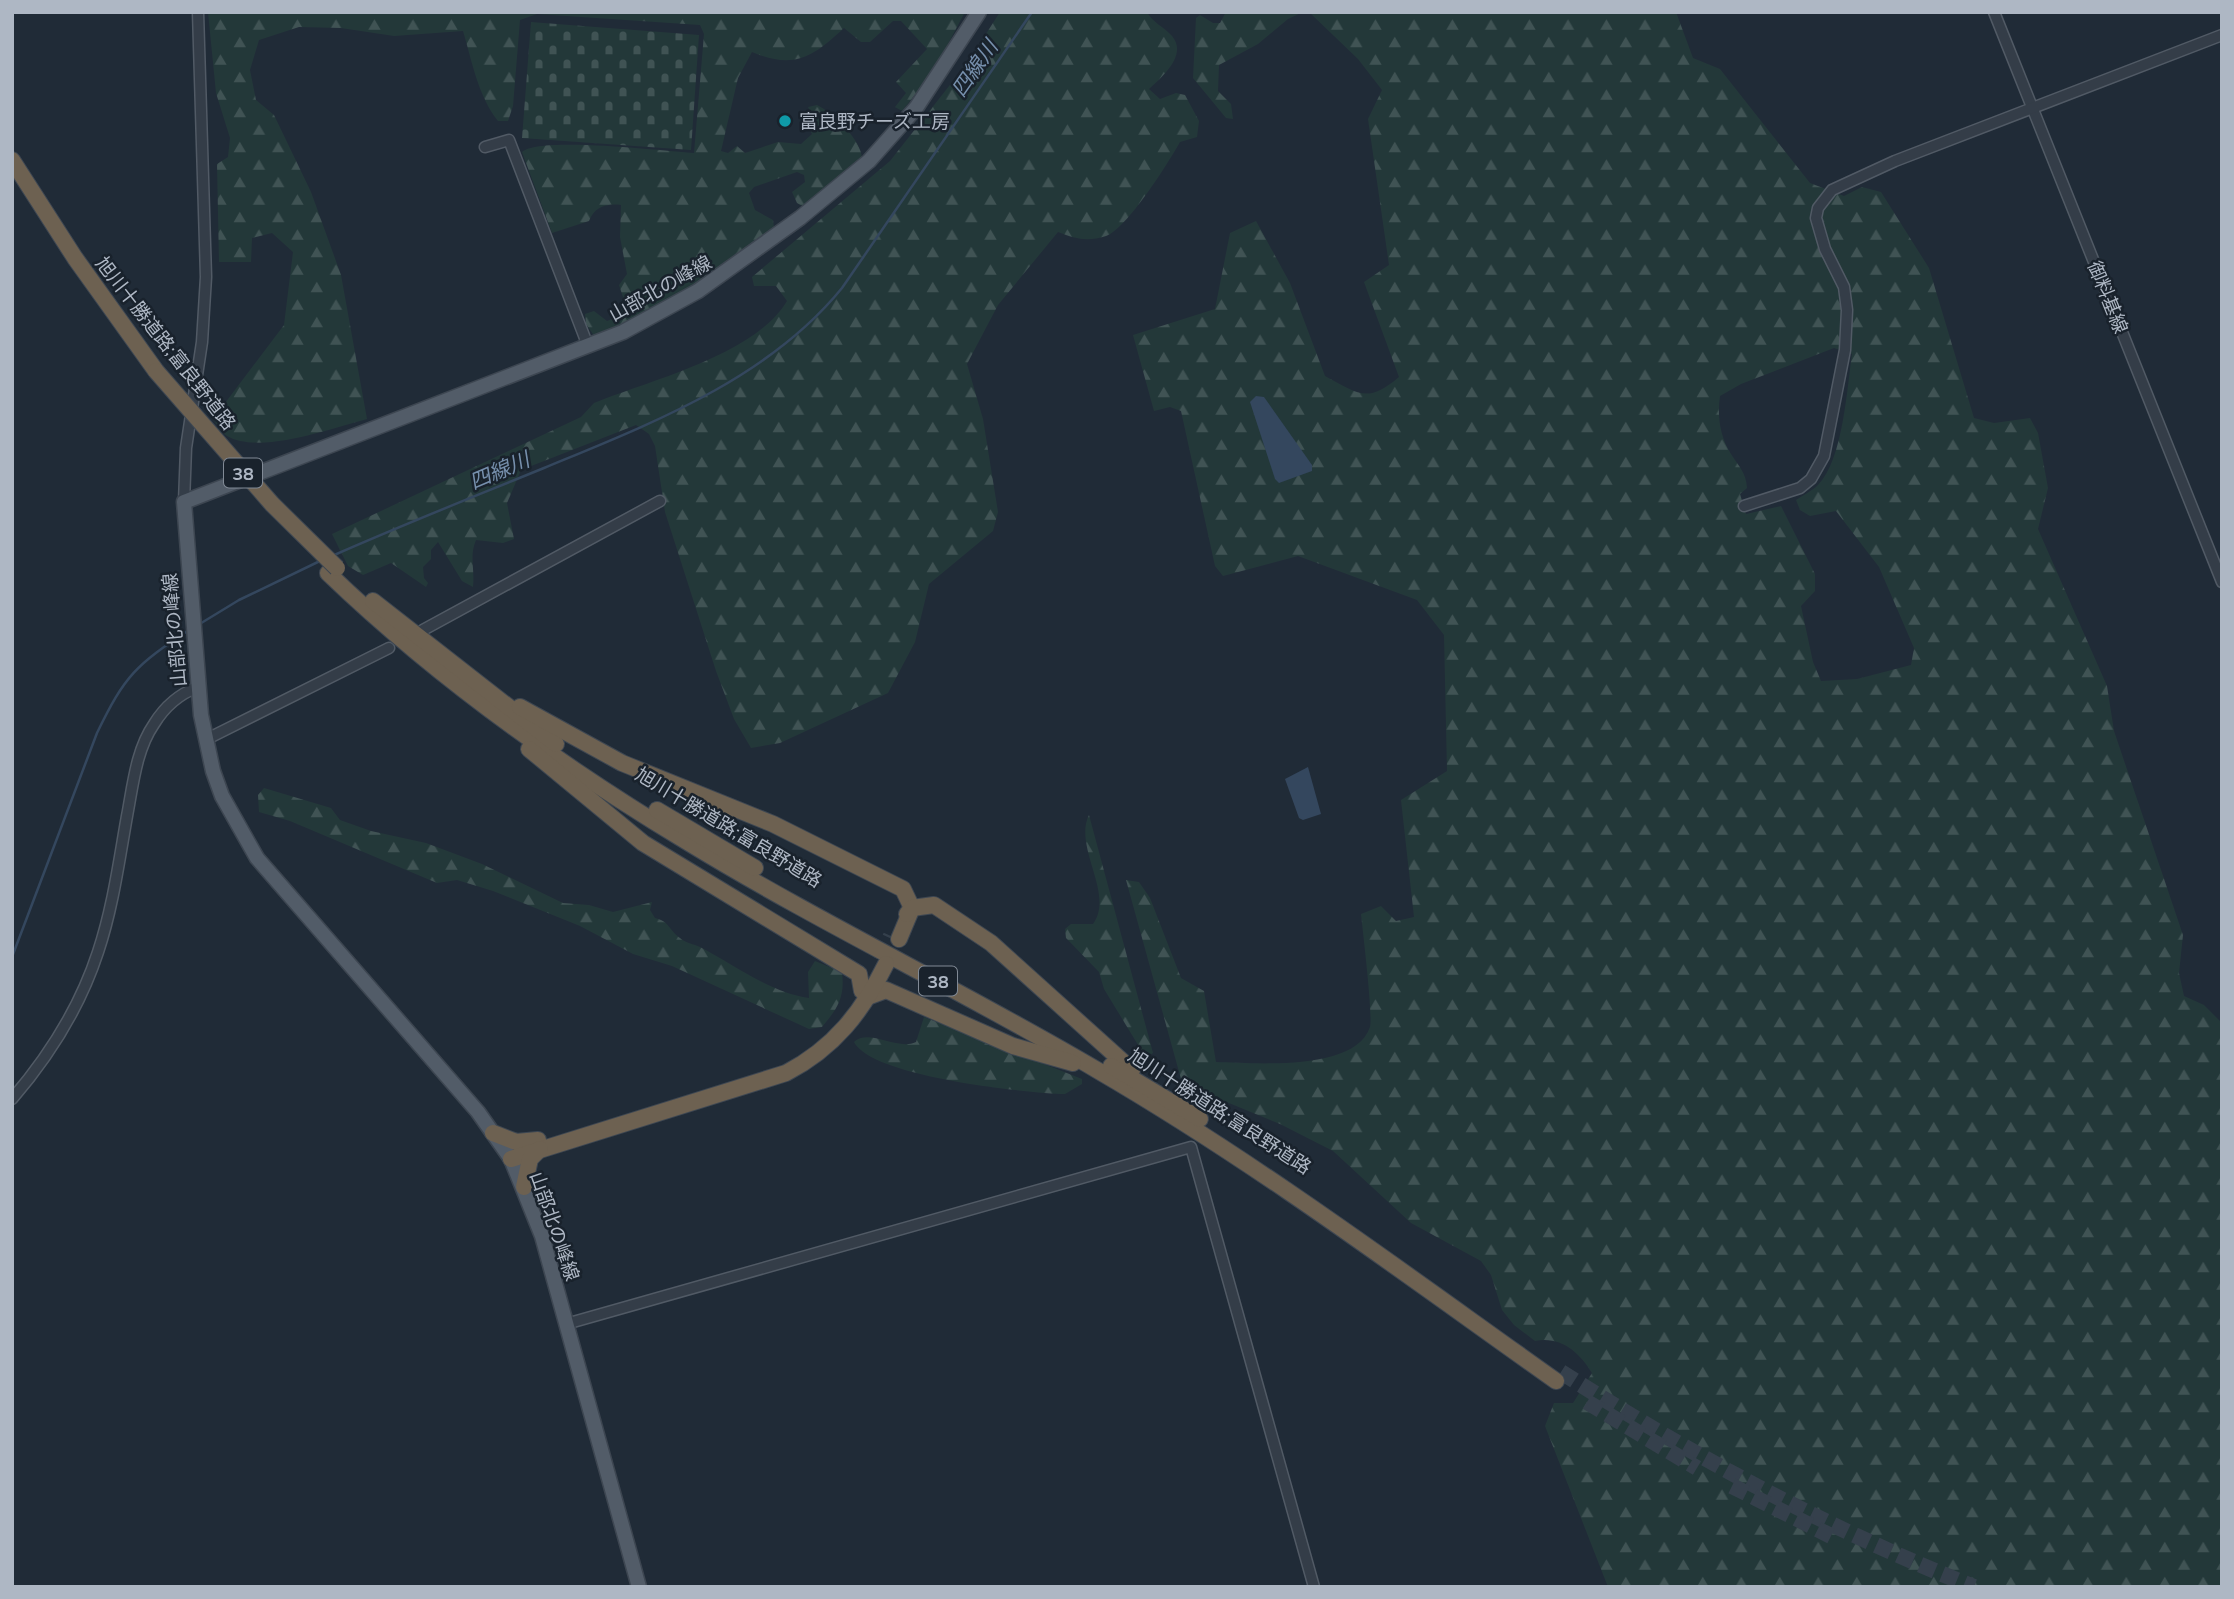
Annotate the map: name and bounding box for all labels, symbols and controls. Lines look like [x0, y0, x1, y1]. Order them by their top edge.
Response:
water label: 四線川 [945, 33, 1004, 101]
place label: 富良野チーズ工房 [799, 109, 950, 133]
marker: 富良野チーズ工房 [777, 113, 793, 129]
street label: 山部北の峰線 [604, 250, 716, 326]
street label: 旭川十勝道路;富良野道路 [91, 252, 241, 434]
street label: 御料基線 [2083, 257, 2133, 337]
water label: 四線川 [465, 445, 535, 494]
road number: 38 [224, 458, 262, 488]
street label: 山部北の峰線 [157, 572, 191, 688]
street label: 旭川十勝道路;富良野道路 [631, 762, 827, 892]
road number: 38 [919, 966, 957, 996]
street label: 旭川十勝道路;富良野道路 [1124, 1043, 1316, 1179]
street label: 山部北の峰線 [525, 1168, 585, 1284]

